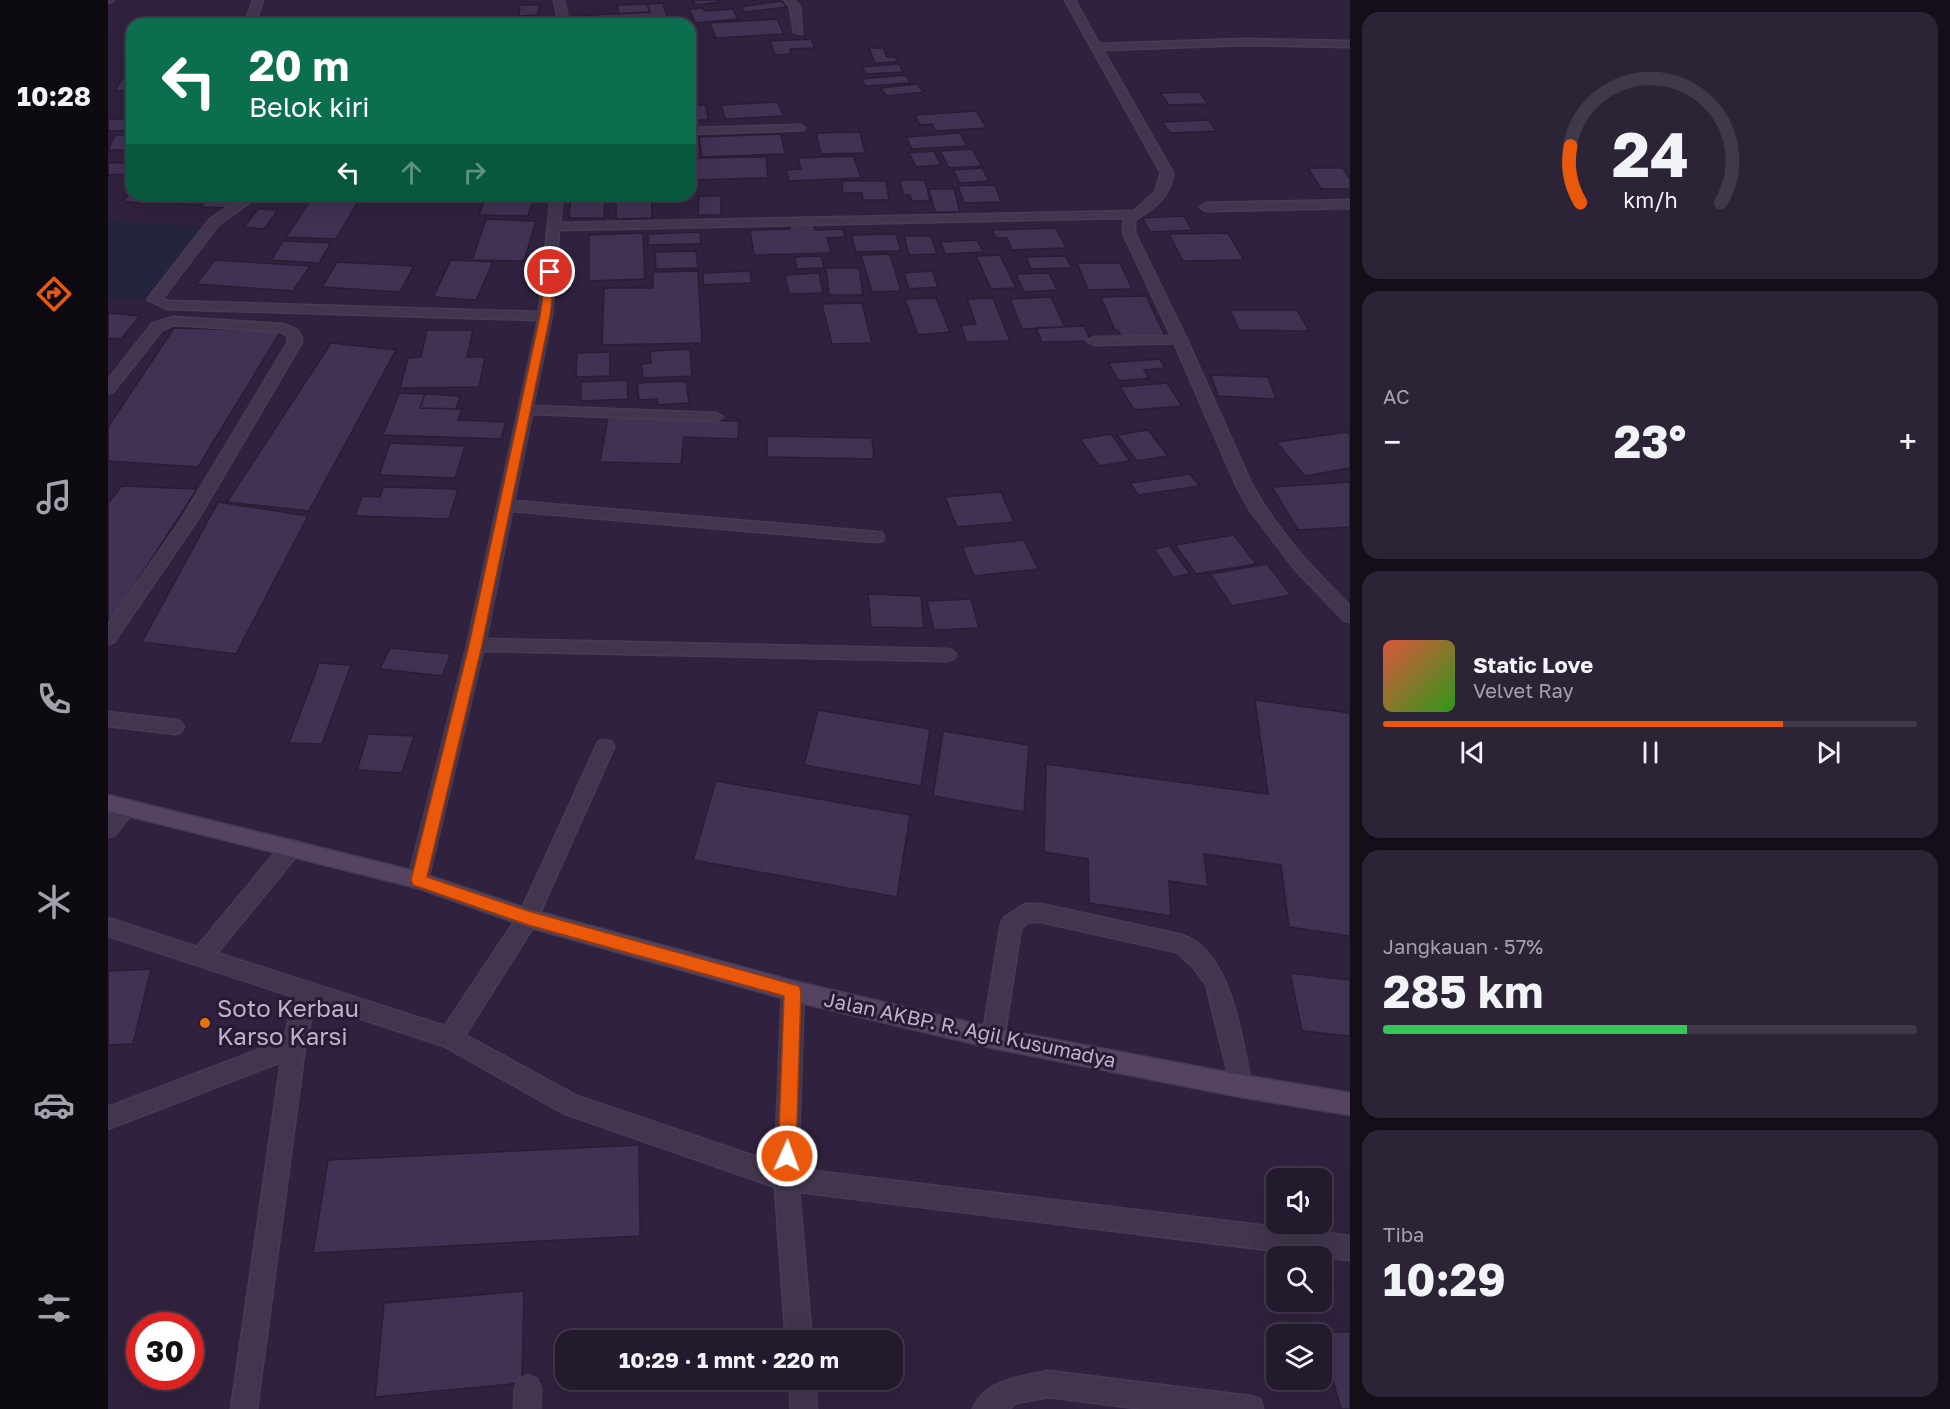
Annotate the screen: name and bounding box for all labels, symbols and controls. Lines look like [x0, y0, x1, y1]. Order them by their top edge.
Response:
text: 20 m [249, 40, 349, 90]
icon: left [150, 42, 228, 120]
text: 10:28 [17, 80, 91, 112]
text: Belok kiri [249, 91, 370, 123]
text: 24 [1611, 116, 1689, 191]
icon: left [332, 156, 365, 189]
icon: ahead [395, 156, 428, 189]
icon: right [458, 156, 491, 189]
text: km/h [1623, 187, 1677, 213]
pin [524, 246, 575, 297]
icon: arrive [533, 255, 566, 288]
icon: directions [33, 273, 75, 315]
text: AC [1383, 384, 1410, 408]
text: 23° [1614, 414, 1686, 468]
text: − [1383, 422, 1401, 461]
text: + [1899, 422, 1917, 461]
icon: music [33, 476, 75, 518]
text: Static Love [1473, 651, 1593, 678]
icon: phone [33, 678, 75, 720]
text: Velvet Ray [1473, 678, 1574, 702]
icon: previous [1456, 736, 1489, 769]
icon: pause [1634, 736, 1667, 769]
icon: next [1812, 736, 1845, 769]
icon: climate [33, 881, 75, 923]
text: Jangkauan · 57% [1383, 934, 1543, 958]
text: 285 km [1383, 964, 1543, 1018]
street label: Jalan AKBP. R. Agil Kusumadya [822, 986, 1118, 1072]
place label: Soto Kerbau Karso Karsi [217, 993, 359, 1050]
marker: Soto Kerbau Karso Karsi [198, 1016, 212, 1030]
icon: car [33, 1084, 75, 1126]
position arrow [755, 1124, 819, 1188]
map controls [1266, 1168, 1332, 1390]
button: sound [1266, 1168, 1332, 1234]
text: Tiba [1383, 1222, 1424, 1246]
button: search [1266, 1246, 1332, 1312]
text: 10:29 [1383, 1252, 1506, 1306]
icon: filters [33, 1287, 75, 1329]
speed limit sign: 30 [126, 1312, 204, 1390]
button: layers [1266, 1324, 1332, 1390]
text: 10:29 · 1 mnt · 220 m [619, 1346, 839, 1373]

